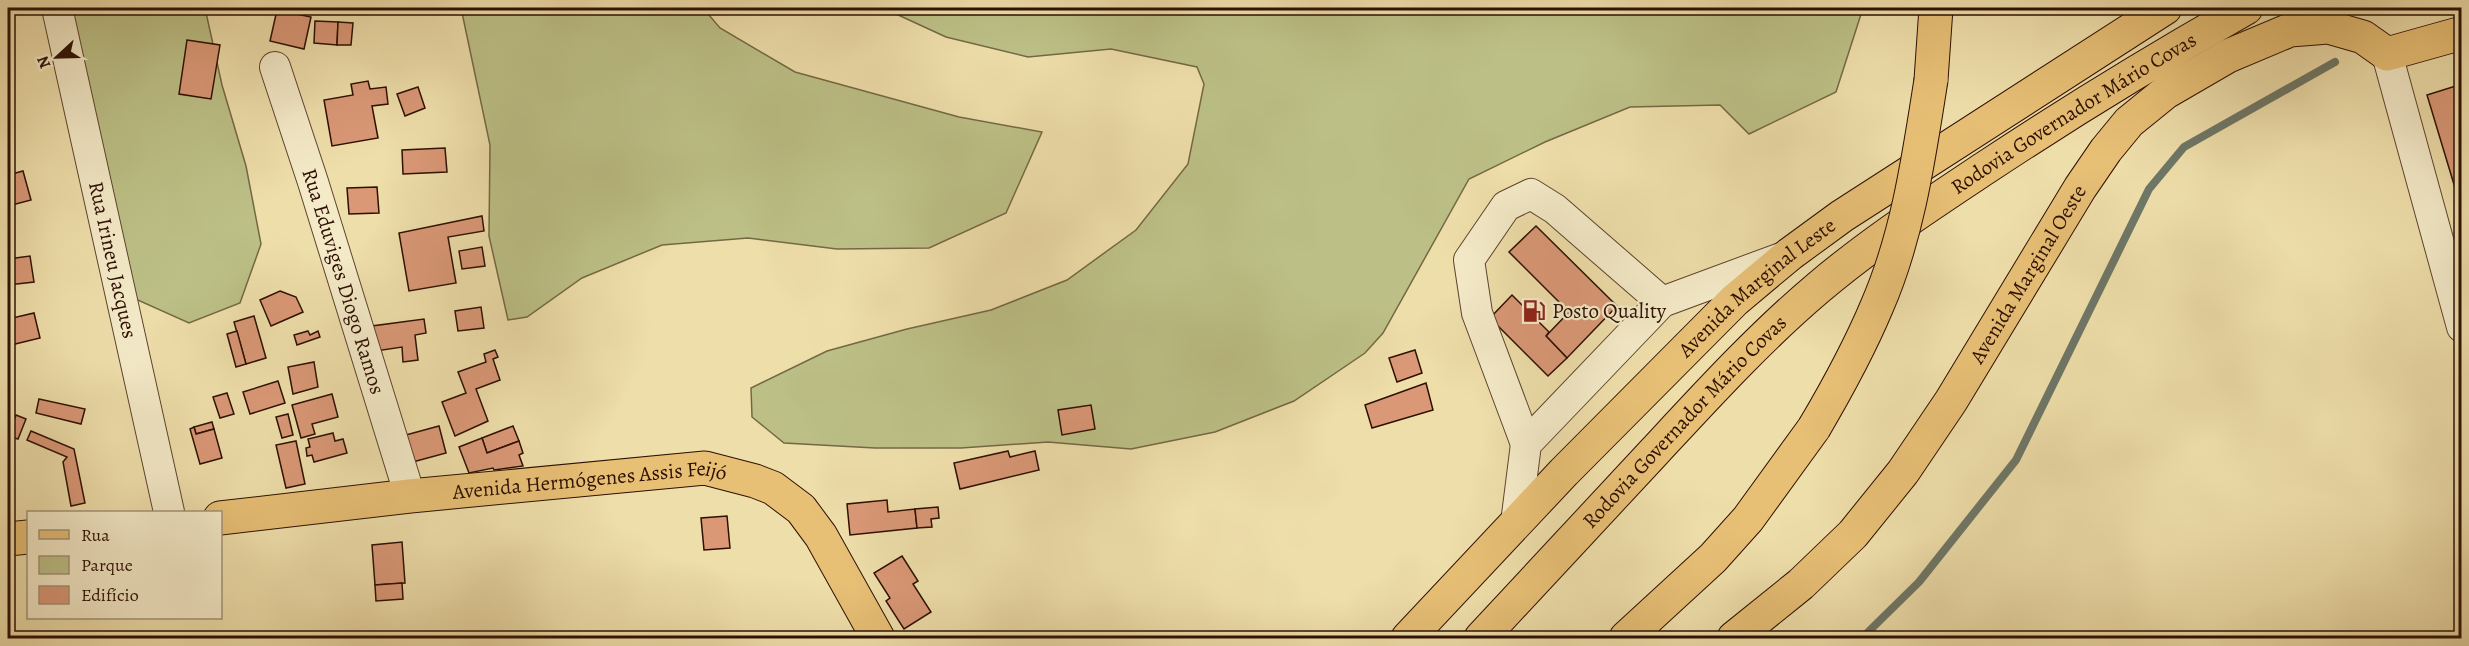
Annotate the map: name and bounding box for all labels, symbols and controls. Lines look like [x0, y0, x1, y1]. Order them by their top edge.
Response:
street label: Rodovia Governador Mário Covas [1945, 26, 2201, 201]
north arrow [27, 27, 87, 87]
text: N [32, 52, 56, 72]
street label: Rua Eduviges Diogo Ramos [295, 165, 392, 398]
street label: Rua Irineu Jacques [82, 179, 144, 341]
street label: Avenida Marginal Oeste [1963, 179, 2093, 369]
street label: Avenida Marginal Leste [1671, 211, 1841, 364]
place label: Posto Quality [1552, 297, 1667, 325]
fuel station icon: Posto Quality [1521, 298, 1547, 324]
street label: Rodovia Governador Mário Covas [1576, 309, 1793, 534]
street label: Avenida Hermógenes Assis Feijó [450, 454, 730, 506]
legend [27, 511, 222, 619]
text: Rua [81, 523, 110, 547]
text: Parque [81, 553, 133, 577]
text: Edifício [81, 583, 139, 607]

